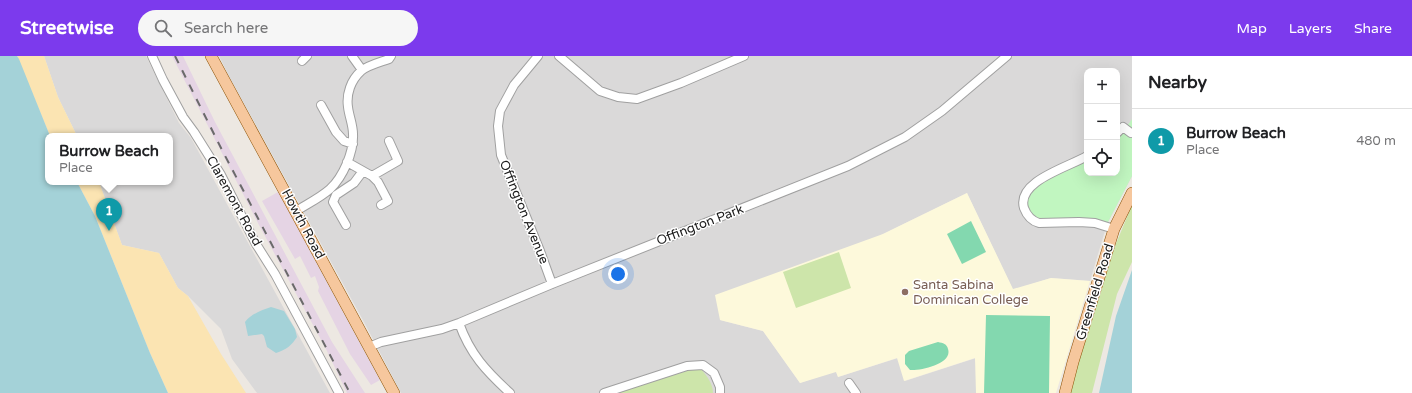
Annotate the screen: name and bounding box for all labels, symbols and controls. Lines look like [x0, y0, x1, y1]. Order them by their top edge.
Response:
search box [138, 10, 418, 46]
text: Streetwise [20, 17, 114, 39]
icon: search [152, 17, 174, 39]
text: Search here [184, 19, 268, 37]
text: Map [1237, 20, 1267, 37]
text: Layers [1289, 20, 1332, 37]
text: Share [1354, 20, 1392, 37]
map controls [1084, 68, 1120, 176]
button: + [1084, 68, 1120, 104]
text: Nearby [1148, 72, 1207, 93]
button: − [1084, 104, 1120, 140]
text: Burrow Beach [1186, 124, 1286, 142]
popup [45, 133, 173, 185]
text: 1 [1157, 133, 1165, 149]
text: 480 m [1356, 133, 1396, 149]
button: locate [1084, 140, 1120, 176]
text: Burrow Beach [59, 142, 159, 160]
text: Place [1186, 142, 1219, 158]
street label: Claremont Road [203, 153, 265, 249]
street label: Offington Avenue [496, 158, 552, 266]
text: Place [59, 160, 93, 176]
street label: Howth Road [278, 186, 328, 262]
pin: 1 [96, 198, 122, 231]
street label: Offington Park [654, 201, 746, 249]
street label: Greenfield Road [1073, 242, 1117, 342]
your location [608, 264, 628, 284]
place label: Santa Sabina Dominican College [913, 277, 1028, 308]
marker: Santa Sabina Dominican College [900, 287, 910, 297]

